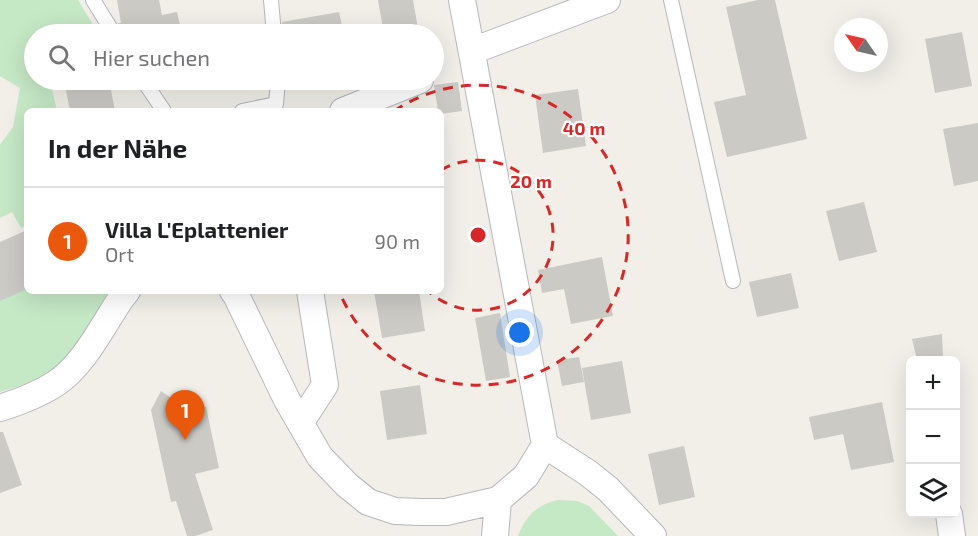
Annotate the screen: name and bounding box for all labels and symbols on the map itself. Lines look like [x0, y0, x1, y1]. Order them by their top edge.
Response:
north arrow [834, 18, 888, 72]
text: 40 m [563, 117, 605, 139]
text: 20 m [510, 170, 552, 192]
centre of rings [468, 225, 488, 245]
your location [505, 318, 534, 347]
pin: 1 [166, 390, 204, 440]

